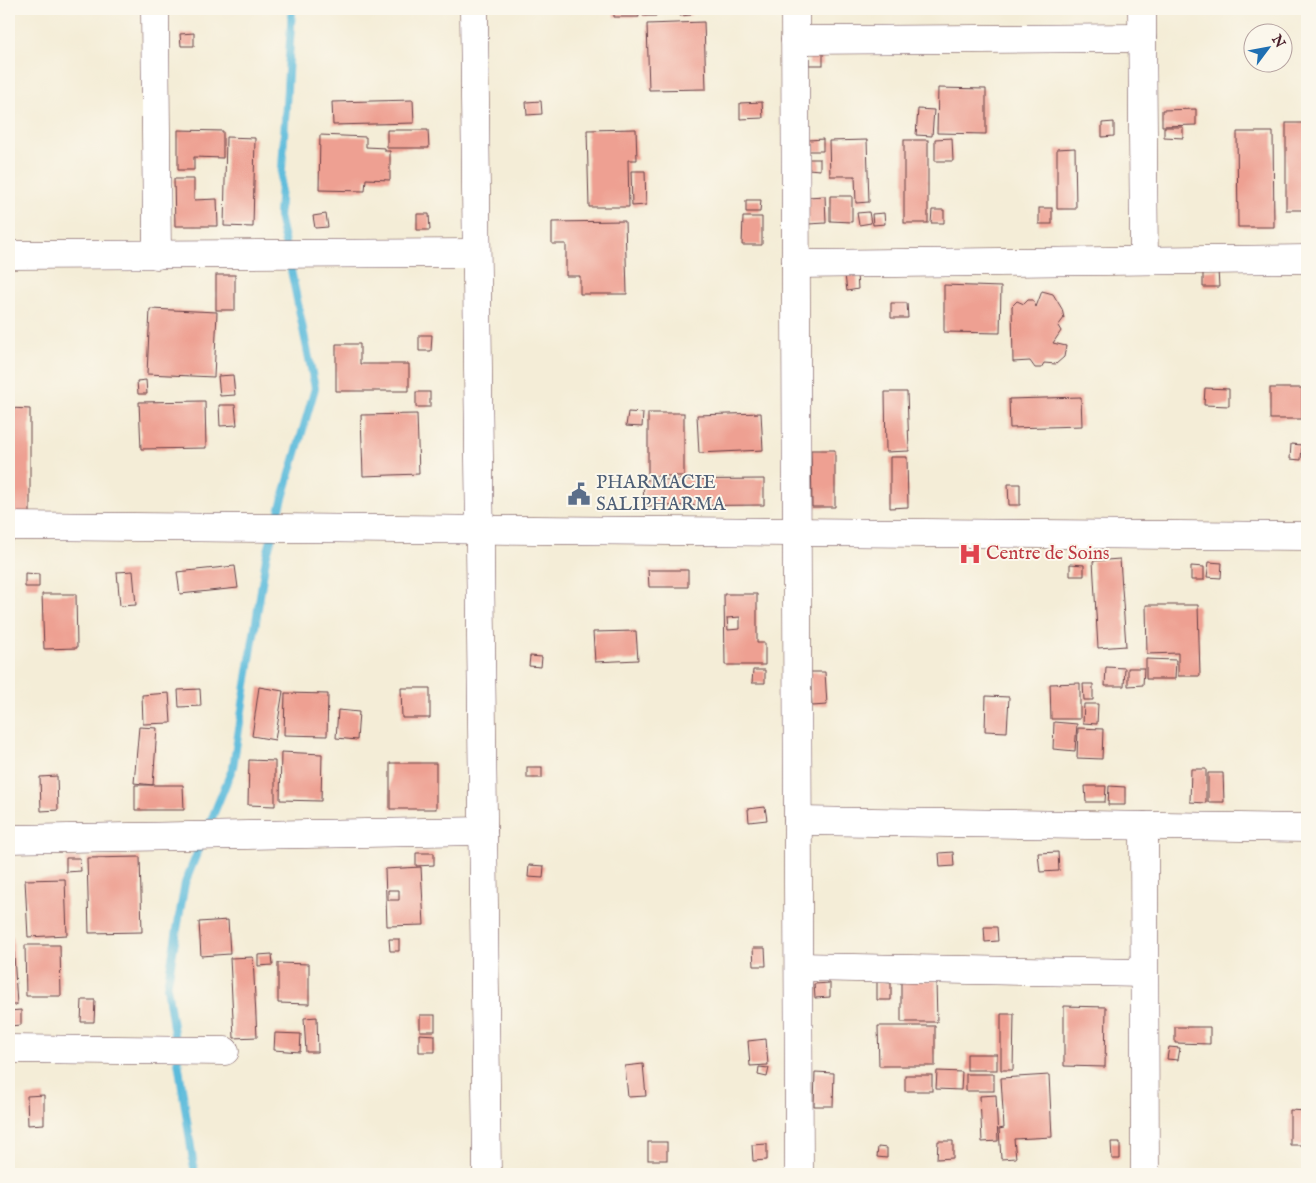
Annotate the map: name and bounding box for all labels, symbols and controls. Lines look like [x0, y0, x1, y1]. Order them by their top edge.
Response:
north arrow [1244, 22, 1294, 72]
text: N [1267, 31, 1289, 52]
place label: PHARMACIE SALIPHARMA [596, 471, 727, 517]
public building icon: PHARMACIE SALIPHARMA [566, 481, 592, 507]
hospital icon: Centre de Soins [957, 541, 983, 567]
place label: Centre de Soins [986, 542, 1110, 566]

